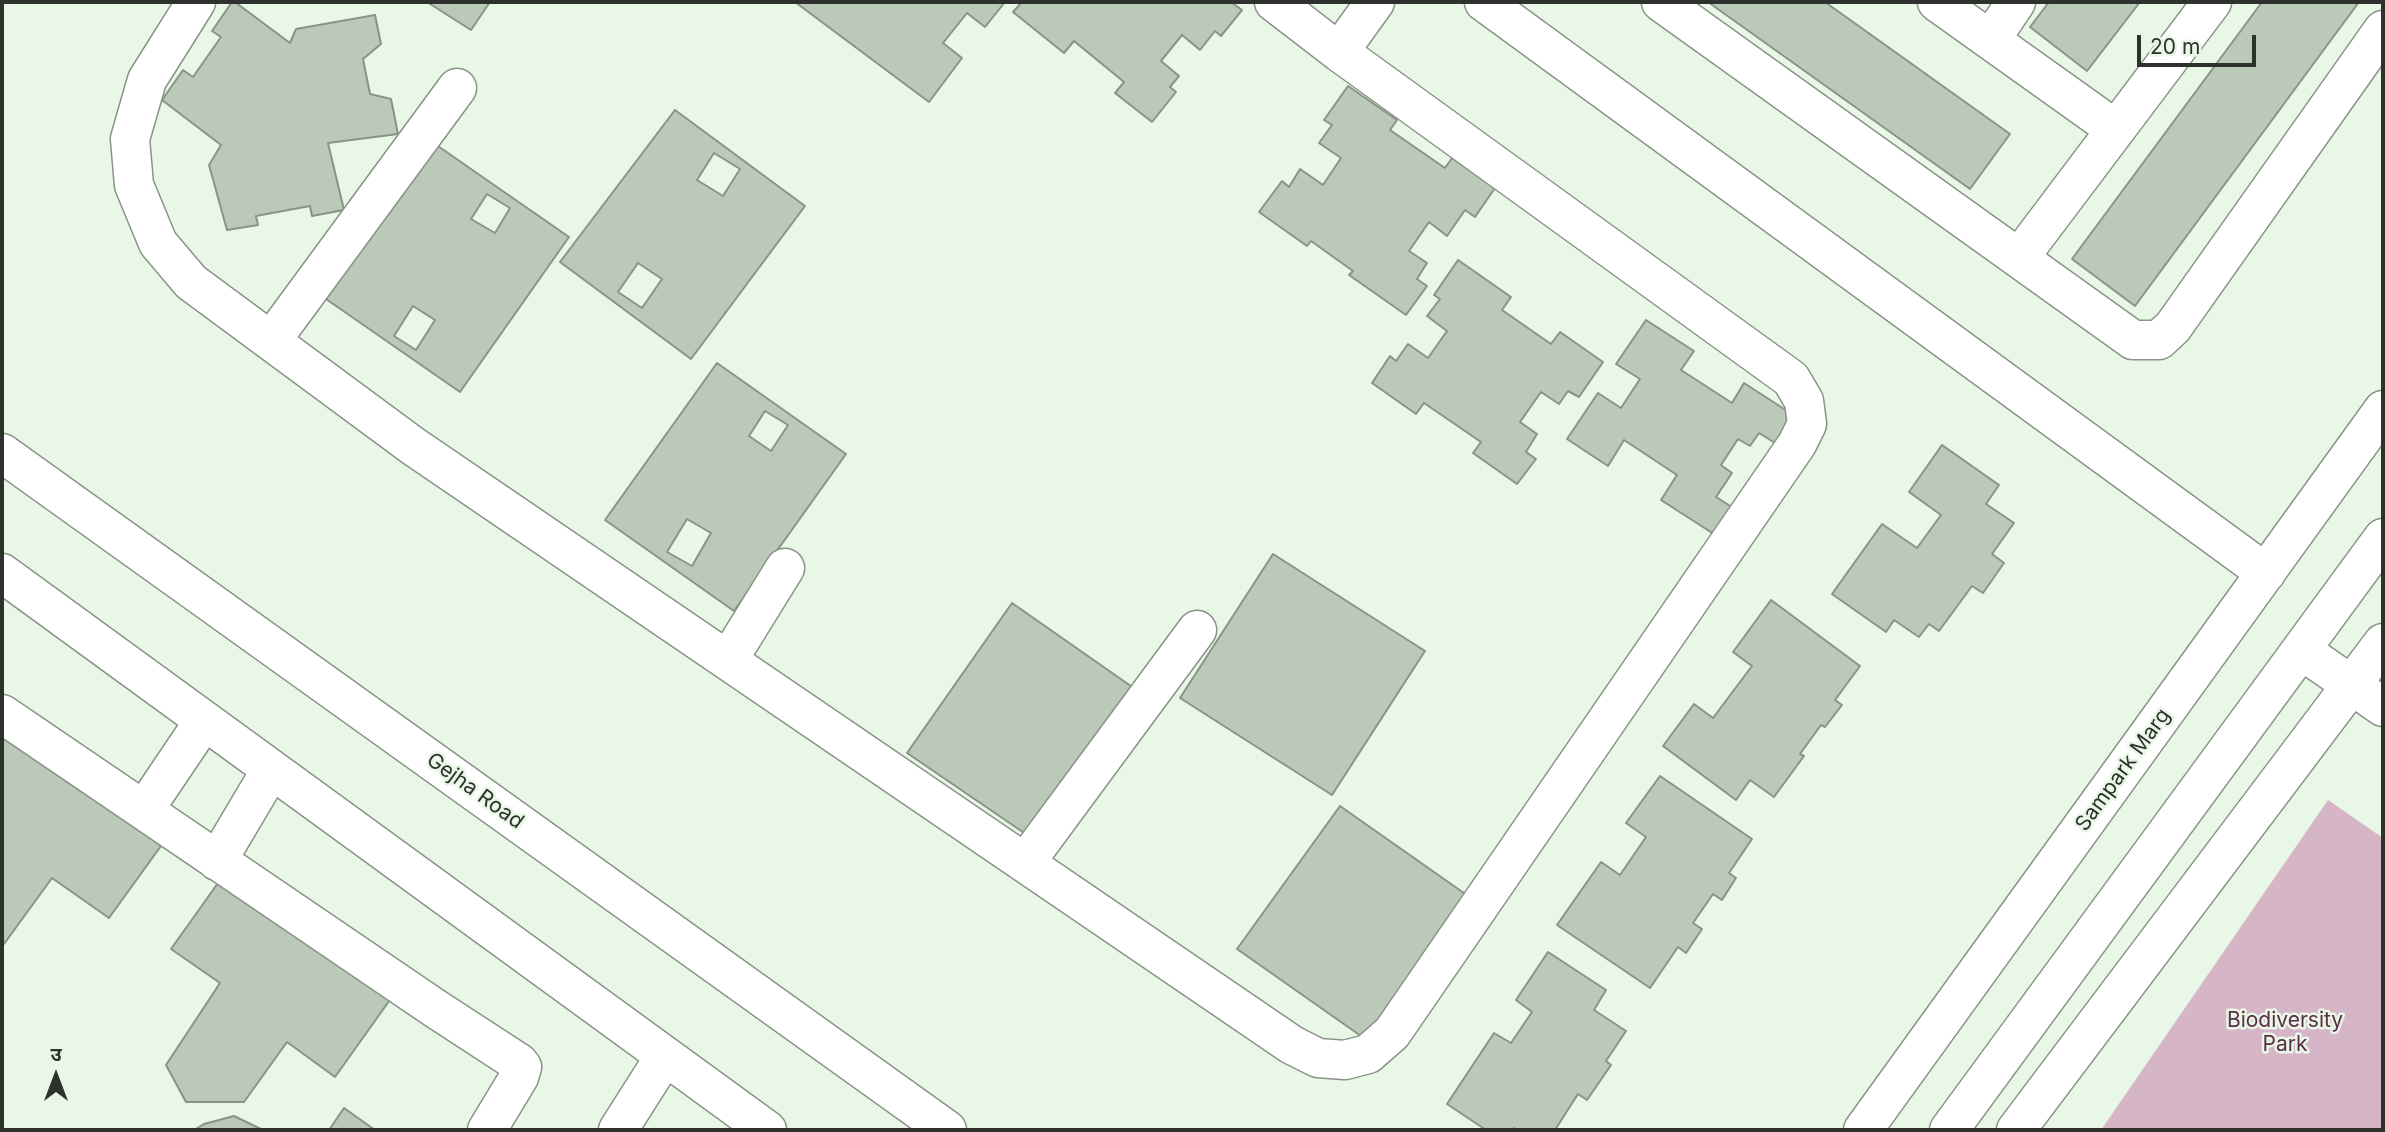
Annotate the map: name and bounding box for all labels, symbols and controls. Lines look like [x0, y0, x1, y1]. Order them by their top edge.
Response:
scale bar [2140, 21, 2259, 65]
text: 20 m [2150, 34, 2200, 59]
street label: Sampark Marg [2070, 704, 2176, 836]
street label: Gejha Road [422, 747, 528, 835]
park label: Biodiversity Park [2227, 1008, 2343, 1058]
north arrow [21, 1041, 91, 1111]
text: उ [50, 1043, 62, 1066]

